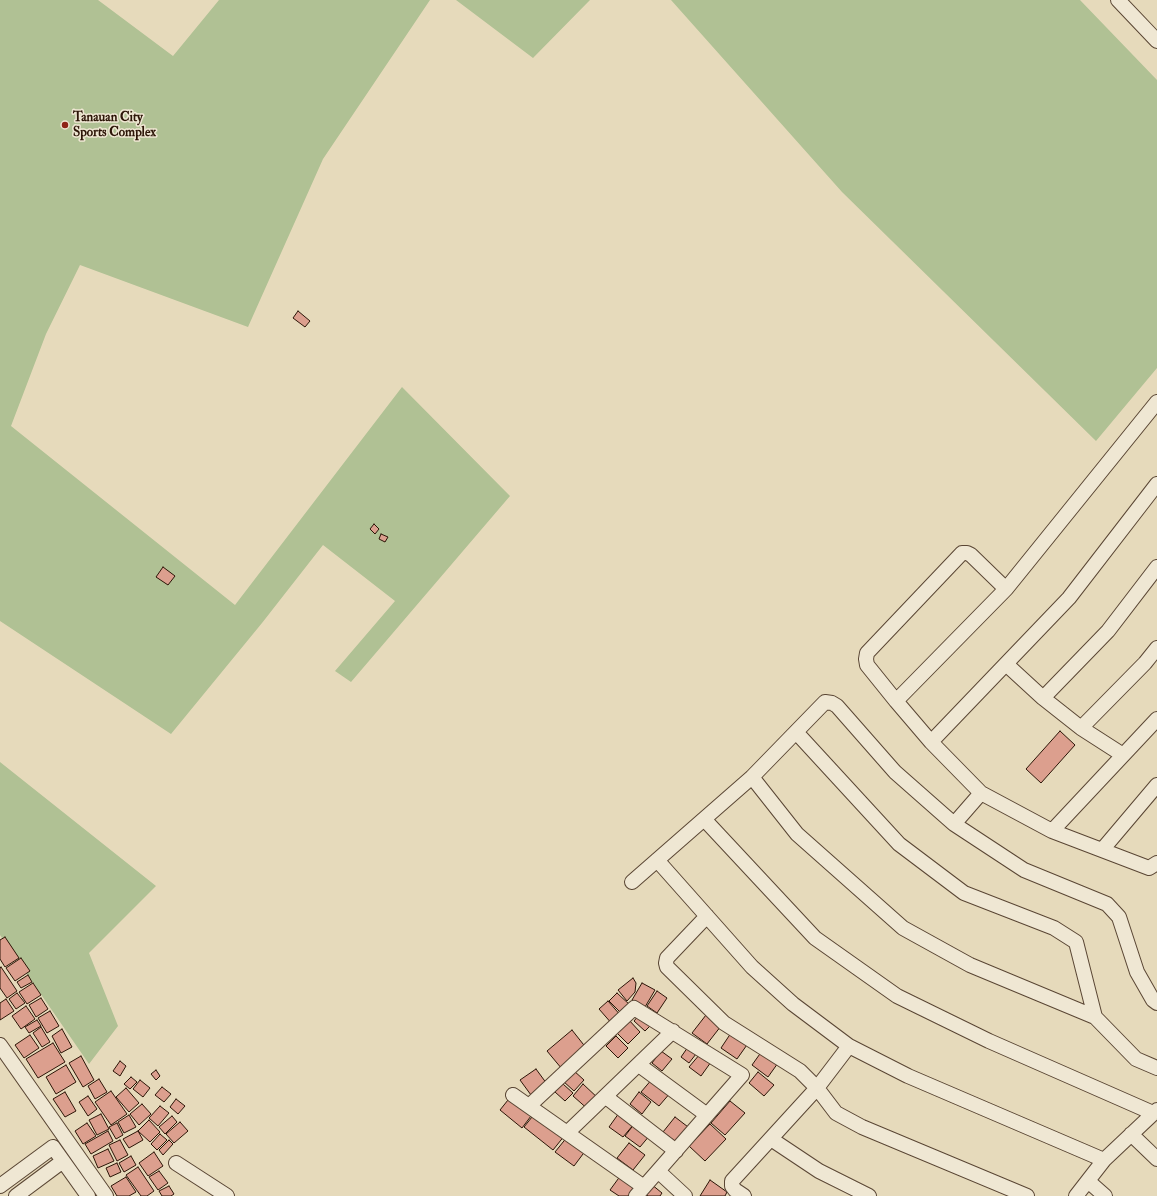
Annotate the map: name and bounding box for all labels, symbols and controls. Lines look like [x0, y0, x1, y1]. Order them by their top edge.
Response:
place label: Tanauan City Sports Complex [73, 110, 156, 141]
marker: Tanauan City Sports Complex [60, 120, 70, 130]

